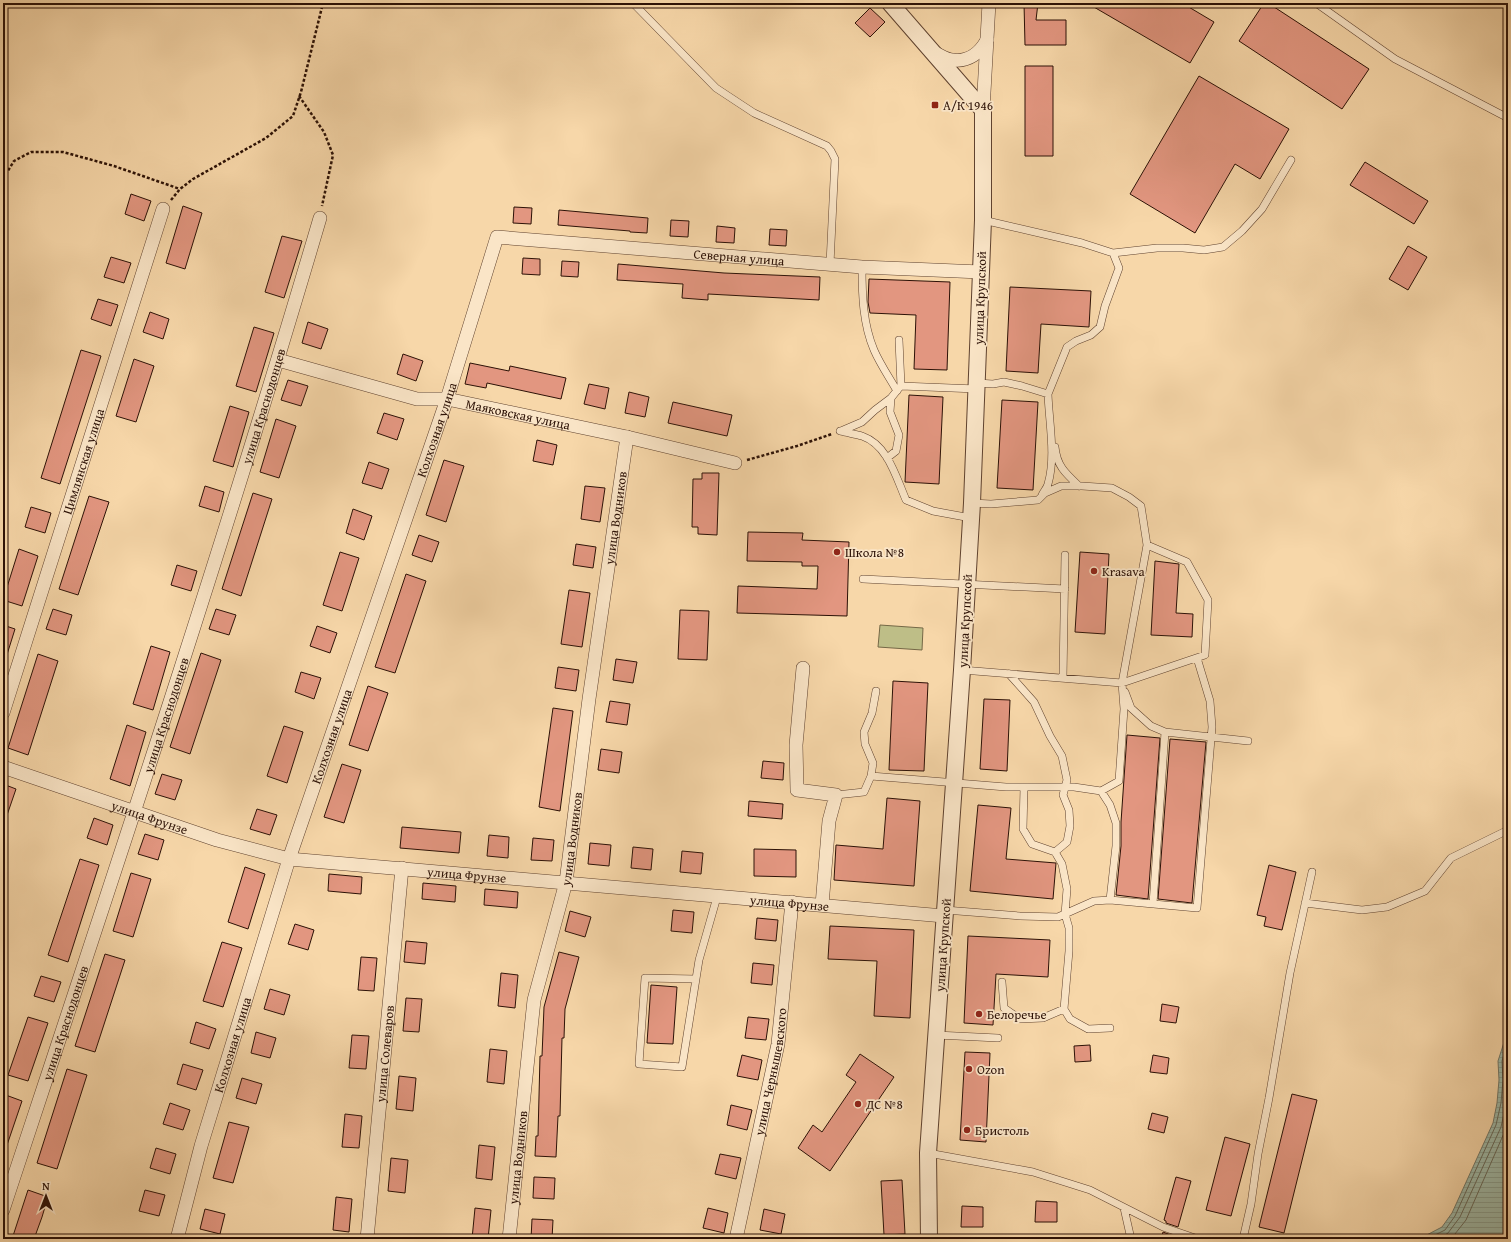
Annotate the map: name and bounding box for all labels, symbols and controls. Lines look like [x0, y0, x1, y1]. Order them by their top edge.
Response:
place label: А/К 1946 [943, 96, 993, 115]
marker: А/К 1946 [930, 100, 940, 110]
street label: Северная улица [693, 244, 786, 270]
street label: улица Крупской [969, 251, 991, 346]
street label: улица Краснодонцев [236, 346, 290, 467]
street label: Колхозная улица [411, 379, 461, 480]
street label: Маяковская улица [464, 394, 573, 434]
street label: Цимлянская улица [57, 405, 109, 517]
street label: улица Водников [599, 470, 631, 567]
place label: Школа №8 [845, 543, 904, 562]
marker: Школа №8 [832, 547, 842, 557]
place label: Krasava [1102, 562, 1145, 581]
marker: Krasava [1089, 566, 1099, 576]
street label: улица Крупской [953, 573, 977, 669]
street label: улица Краснодонцев [138, 655, 193, 776]
street label: Колхозная улица [306, 686, 356, 786]
street label: улица Водников [556, 791, 587, 889]
street label: улица Фрунзе [108, 795, 190, 839]
street label: улица Фрунзе [425, 861, 507, 887]
street label: улица Фрунзе [748, 890, 830, 915]
street label: улица Крупской [930, 897, 956, 993]
street label: улица Краснодонцев [37, 963, 93, 1084]
street label: Колхозная улица [208, 994, 256, 1095]
street label: улица Солеваров [370, 1004, 399, 1104]
place label: Белоречье [987, 1005, 1047, 1024]
street label: улица Чернышевского [749, 1007, 791, 1138]
marker: Белоречье [974, 1009, 984, 1019]
place label: Ozon [977, 1060, 1005, 1079]
marker: Ozon [964, 1064, 974, 1074]
place label: ДС №8 [865, 1095, 903, 1114]
marker: ДС №8 [853, 1099, 863, 1109]
street label: улица Водников [503, 1110, 532, 1206]
place label: Бристоль [975, 1121, 1029, 1140]
marker: Бристоль [962, 1125, 972, 1135]
north arrow [26, 1176, 66, 1216]
text: N [42, 1178, 50, 1194]

